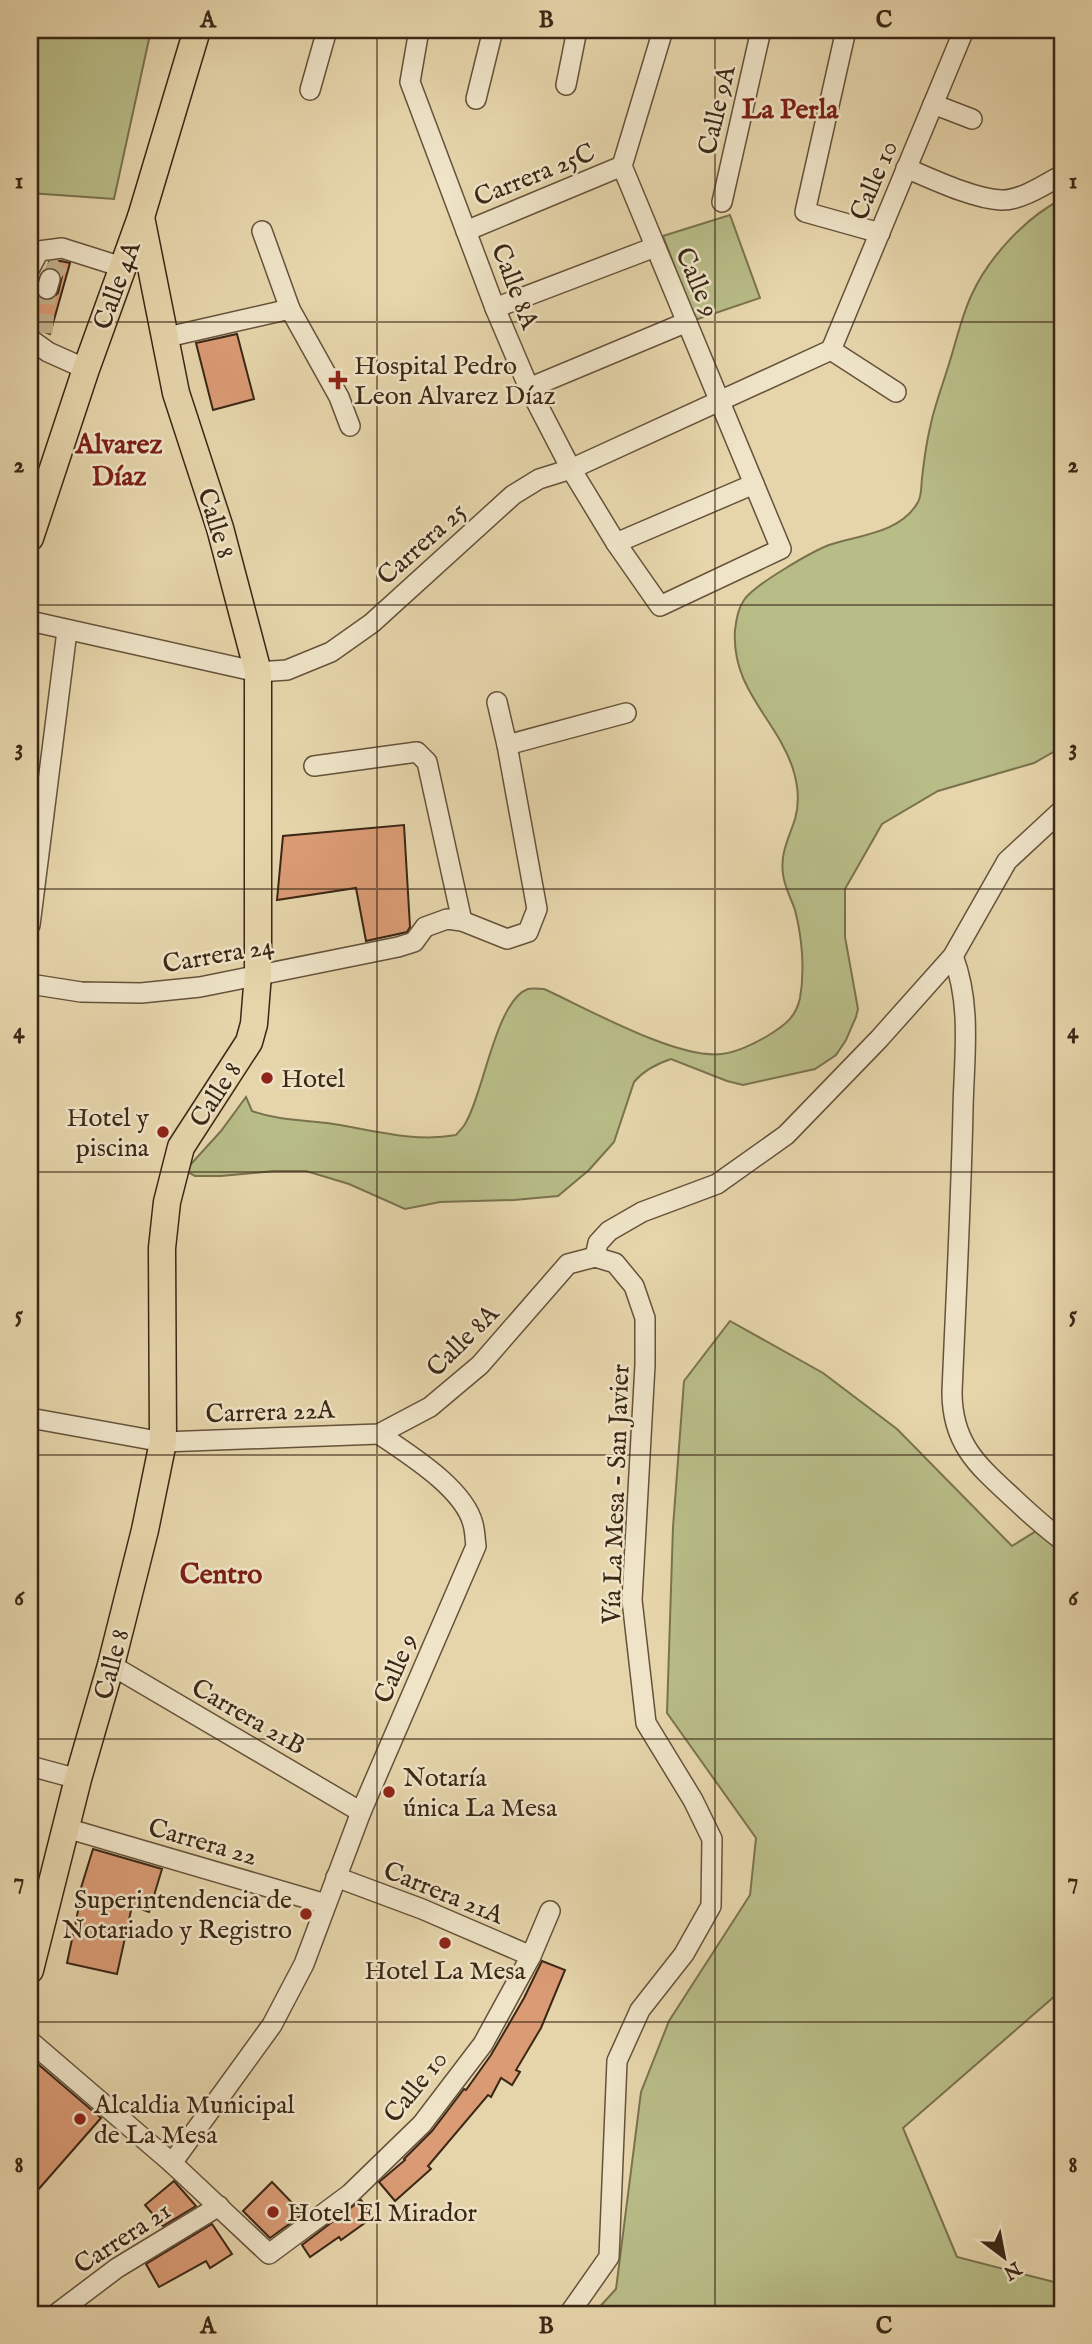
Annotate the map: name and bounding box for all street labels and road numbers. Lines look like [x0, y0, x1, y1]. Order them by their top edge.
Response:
street label: Calle 9A [691, 61, 744, 158]
street label: Carrera 25C [469, 136, 600, 215]
street label: Calle 10 [843, 136, 906, 226]
street label: Calle 4A [86, 235, 149, 334]
street label: Calle 8A [483, 239, 547, 335]
street label: Calle 9 [667, 243, 726, 323]
street label: Calle 8 [189, 484, 242, 563]
street label: Carrera 25 [371, 495, 473, 593]
street label: Carrera 24 [160, 929, 277, 981]
street label: Calle 8 [183, 1056, 250, 1134]
street label: Calle 8A [420, 1297, 507, 1384]
street label: Vía La Mesa - San Javier [595, 1363, 638, 1626]
street label: Carrera 22A [205, 1394, 337, 1431]
street label: Calle 8 [87, 1625, 138, 1703]
street label: Calle 9 [367, 1629, 426, 1709]
street label: Carrera 21B [185, 1671, 311, 1763]
street label: Carrera 22 [144, 1811, 261, 1874]
street label: Carrera 21A [378, 1854, 510, 1933]
street label: Calle 10 [377, 2044, 455, 2130]
street label: Carrera 21 [68, 2195, 178, 2282]

